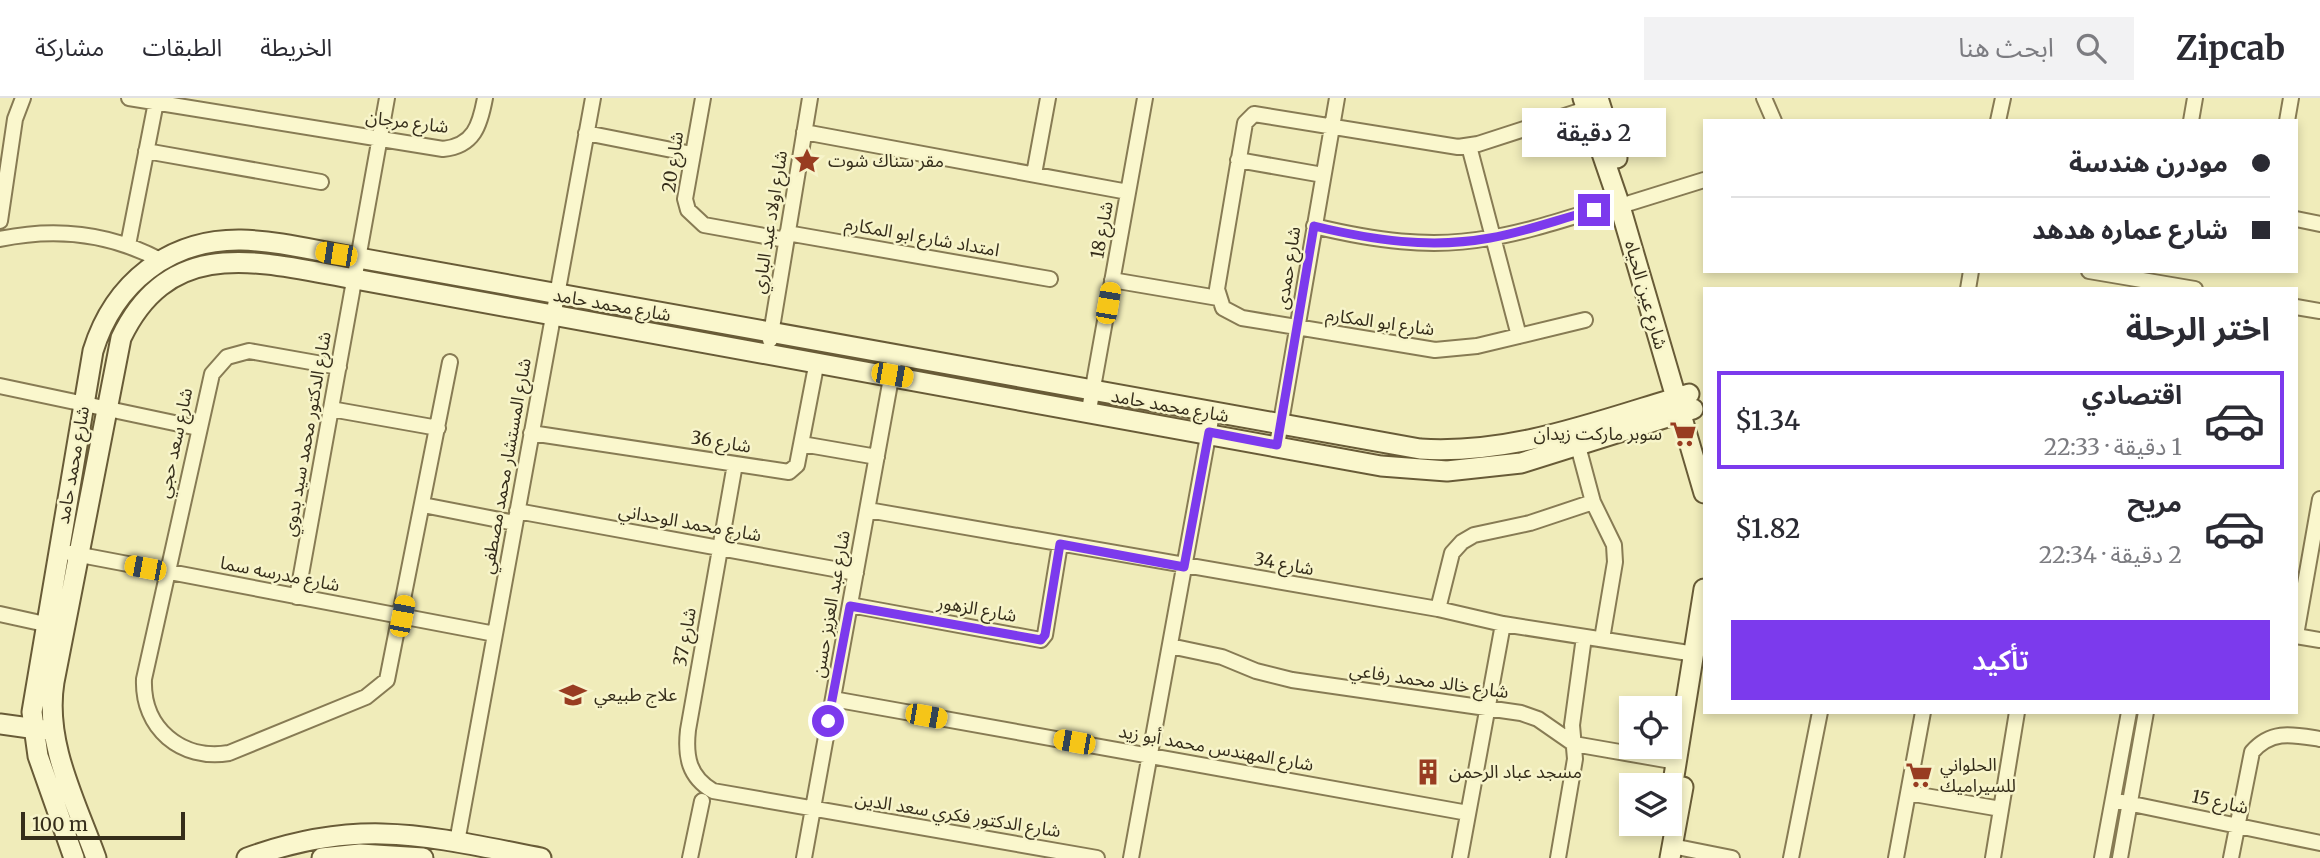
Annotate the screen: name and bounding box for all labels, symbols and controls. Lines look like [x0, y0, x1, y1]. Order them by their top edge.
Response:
search box [1644, 17, 2134, 80]
text: Zipcab [2176, 28, 2285, 69]
icon: search [2072, 29, 2110, 67]
text: ابحث هنا [1958, 31, 2054, 64]
text: مشاركة [35, 32, 104, 63]
text: الطبقات [142, 32, 222, 63]
text: الخريطة [260, 32, 332, 63]
street label: شارع مرجان [364, 105, 450, 141]
callout: 2 دقيقة [1522, 108, 1666, 158]
text: 2 دقيقة [1557, 118, 1631, 147]
street label: شارع 20 [657, 130, 691, 194]
place icon: مقر سناك شوت [792, 146, 822, 176]
text: مودرن هندسة [2069, 146, 2228, 179]
street label: شارع اولاد عبد الباري [747, 149, 795, 296]
place label: مقر سناك شوت [828, 149, 944, 172]
route end [1578, 194, 1610, 226]
street label: شارع 18 [1085, 200, 1121, 261]
street label: امتداد شارع ابو المكارم [842, 212, 1001, 264]
text: شارع عماره هدهد [2032, 213, 2228, 246]
street label: شارع حمدى [1270, 225, 1308, 311]
street label: شارع عين الحياه [1617, 238, 1673, 353]
car [314, 240, 359, 268]
car [1095, 280, 1122, 326]
street label: شارع محمد حامد [551, 283, 673, 329]
street label: شارع ابو المكارم [1324, 302, 1436, 343]
text: اختر الرحلة [2126, 309, 2270, 349]
street label: شارع الدكتور محمد سيد بدوي [277, 330, 339, 539]
street label: شارع المستشار محمد مصطفي [475, 356, 539, 576]
car [870, 361, 915, 389]
text: اقتصادي [2082, 378, 2182, 411]
street label: شارع محمد حامد [1109, 384, 1231, 430]
street label: شارع سعد حجي [152, 386, 200, 501]
icon: car [2203, 389, 2266, 452]
street label: شارع محمد حامد [51, 404, 97, 526]
text: $1.34 [1735, 404, 1800, 437]
supermarket icon: سوبر ماركت زيدان [1668, 419, 1698, 449]
place label: سوبر ماركت زيدان [1534, 422, 1662, 445]
street label: شارع 36 [689, 425, 753, 461]
text: 1 دقيقة · 22:33 [2044, 432, 2182, 461]
text: مريح [2127, 486, 2182, 519]
icon: car [2203, 497, 2266, 560]
street label: شارع محمد الوحداني [616, 499, 763, 549]
text: $1.82 [1735, 512, 1800, 545]
street label: شارع عبد العزيز حسن [806, 528, 858, 680]
text: 2 دقيقة · 22:34 [2039, 540, 2182, 569]
street label: شارع 34 [1252, 547, 1316, 583]
street label: شارع مدرسه سما [218, 551, 342, 599]
car [123, 554, 168, 582]
street label: شارع الزهور [934, 590, 1019, 630]
car [388, 593, 417, 639]
street label: شارع 37 [668, 606, 704, 669]
button: تأكيد [1731, 620, 2270, 700]
street label: شارع خالد محمد رفاعي [1348, 658, 1510, 706]
school or university icon: علاج طبيعي [558, 680, 588, 710]
place label: علاج طبيعي [594, 683, 677, 708]
map controls [1619, 696, 1682, 836]
button: locate [1619, 696, 1682, 759]
car [904, 702, 949, 730]
route start [812, 705, 844, 737]
street label: شارع المهندس محمد أبو زيد [1116, 719, 1315, 779]
car [1052, 728, 1097, 756]
place label: الحلواني للسيراميك [1940, 753, 2016, 797]
building icon: مسجد عباد الرحمن [1413, 757, 1443, 787]
place label: مسجد عباد الرحمن [1449, 760, 1582, 783]
supermarket icon: الحلواني للسيراميك [1904, 760, 1934, 790]
button: layers [1619, 773, 1682, 836]
street label: شارع 15 [2189, 784, 2251, 822]
street label: شارع الدكتور فكري سعد الدين [853, 787, 1063, 845]
scale bar [21, 809, 186, 841]
text: 100 m [32, 812, 88, 836]

